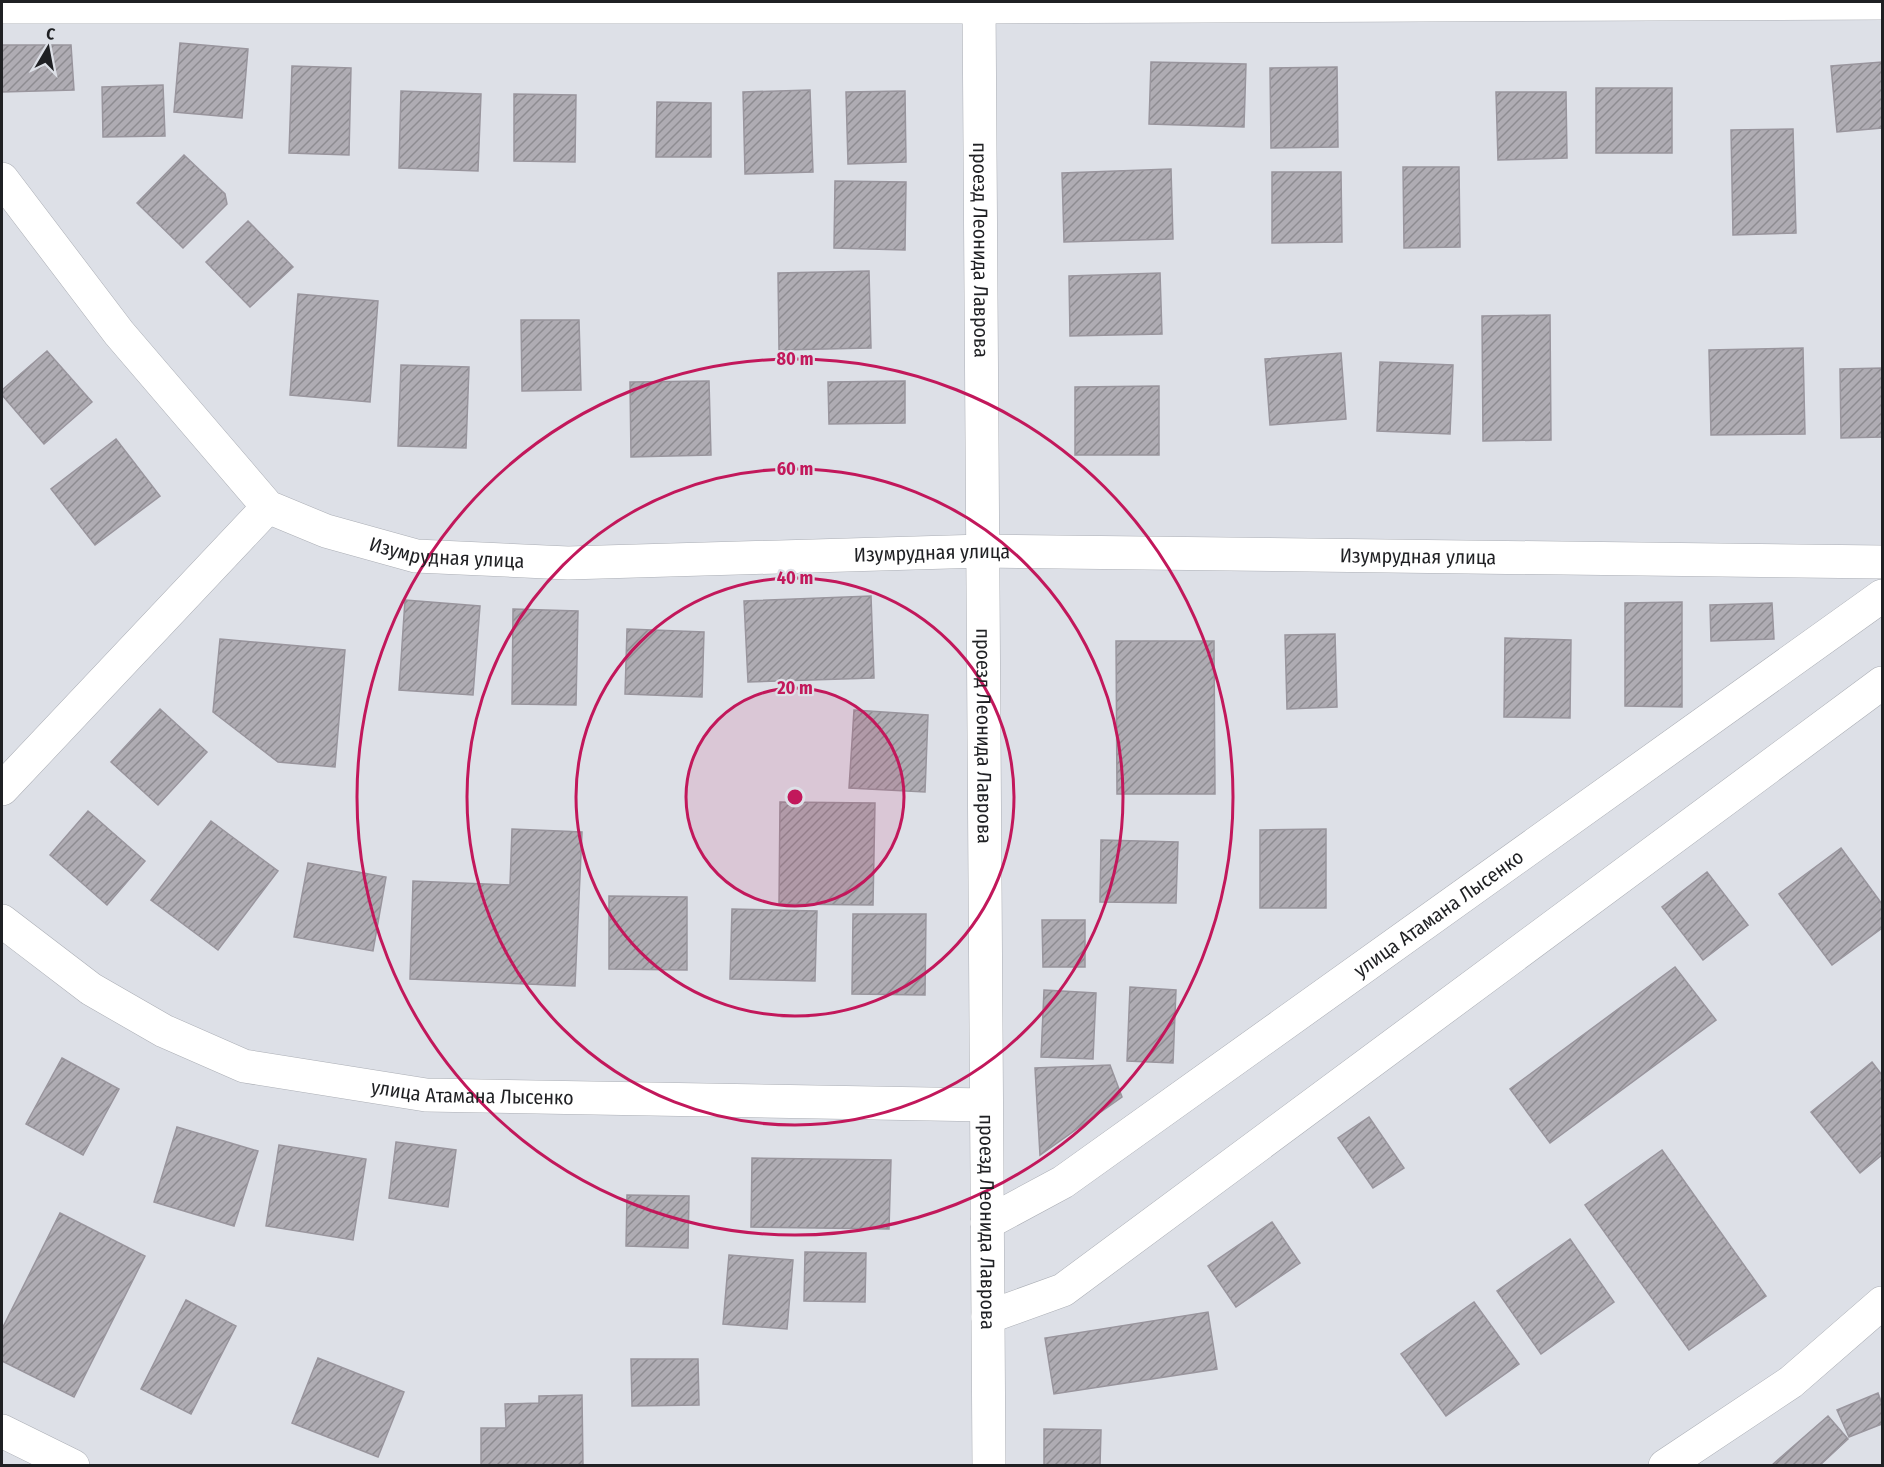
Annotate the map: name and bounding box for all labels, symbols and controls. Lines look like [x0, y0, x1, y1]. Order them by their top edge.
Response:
north arrow [18, 18, 78, 78]
text: С [45, 24, 57, 44]
street label: проезд Леонида Лаврова [968, 142, 993, 358]
text: 80 m [777, 348, 813, 370]
text: 60 m [777, 458, 813, 480]
street label: Изумрудная улица [367, 532, 525, 573]
street label: Изумрудная улица [854, 539, 1010, 567]
street label: Изумрудная улица [1340, 543, 1496, 569]
text: 40 m [777, 567, 813, 589]
street label: проезд Леонида Лаврова [971, 628, 997, 844]
text: 20 m [776, 677, 813, 699]
centre of rings [785, 787, 805, 807]
street label: улица Атамана Лысенко [1349, 845, 1528, 982]
street label: улица Атамана Лысенко [369, 1074, 574, 1110]
street label: проезд Леонида Лаврова [975, 1114, 1000, 1330]

